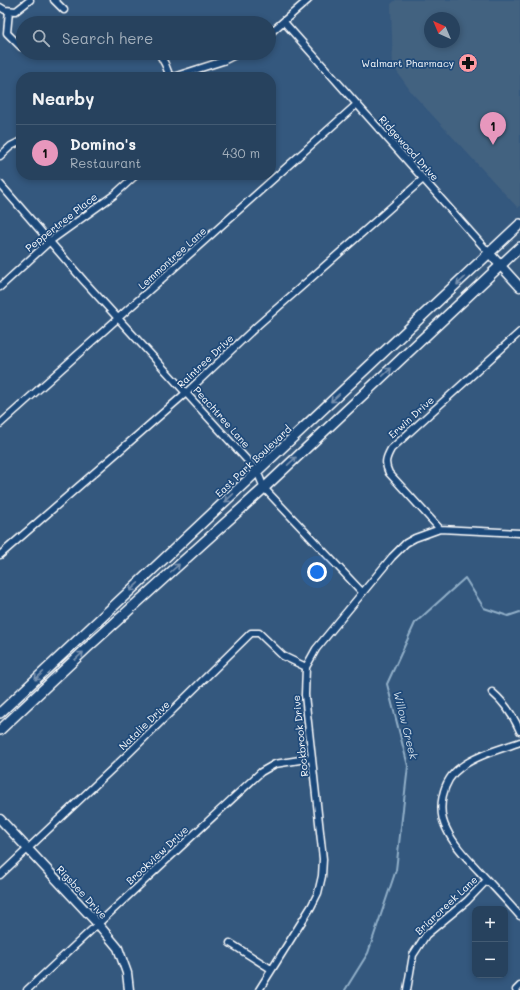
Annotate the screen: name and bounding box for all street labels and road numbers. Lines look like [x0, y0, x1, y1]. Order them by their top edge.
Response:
street label: Ridgewood Drive [376, 112, 442, 184]
street label: Peppertree Place [22, 189, 100, 255]
street label: Lemmontree Lane [135, 224, 209, 292]
street label: Raintree Drive [174, 331, 236, 391]
street label: Peachtree Lane [191, 383, 253, 451]
street label: Erwin Drive [385, 393, 437, 441]
street label: East Park Boulevard [212, 422, 294, 500]
street label: Rockbrook Drive [289, 695, 311, 777]
street label: Natalie Drive [116, 697, 172, 753]
street label: Brookview Drive [123, 822, 191, 888]
street label: Rigsbee Drive [54, 862, 110, 922]
street label: Briarcreek Lane [412, 872, 480, 938]

